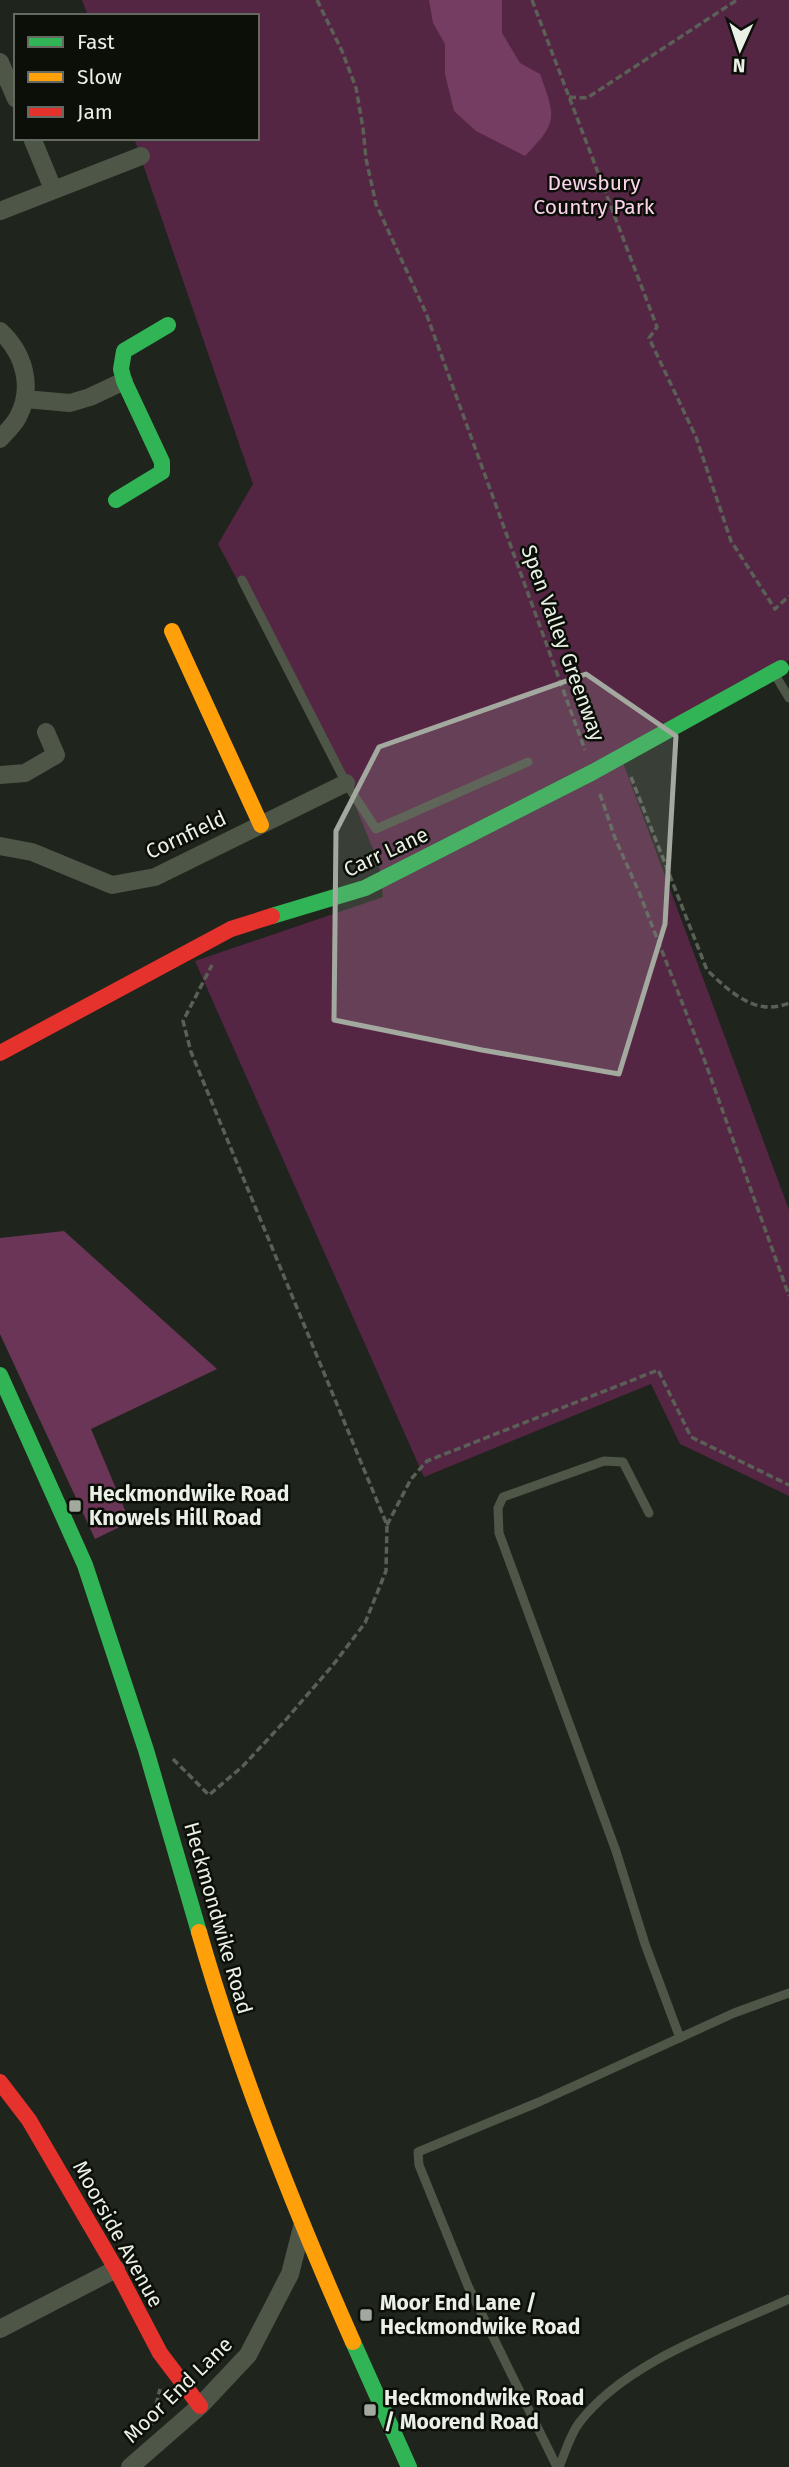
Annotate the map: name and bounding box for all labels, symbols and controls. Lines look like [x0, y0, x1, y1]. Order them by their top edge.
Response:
legend [14, 14, 259, 140]
north arrow [705, 14, 775, 84]
text: Fast [77, 29, 115, 55]
text: N [732, 54, 746, 77]
text: Slow [77, 64, 122, 90]
text: Jam [77, 99, 113, 125]
park label: Dewsbury Country Park [533, 170, 655, 220]
street label: Spen Valley Greenway [515, 541, 611, 745]
street label: Cornfield [141, 805, 231, 865]
street label: Carr Lane [340, 821, 432, 883]
place label: Heckmondwike Road Knowels Hill Road [89, 1481, 289, 1531]
marker: Heckmondwike Road Knowels Hill Road [67, 1498, 83, 1514]
street label: Heckmondwike Road [178, 1819, 258, 2017]
street label: Moorside Avenue [67, 2156, 169, 2312]
place label: Moor End Lane / Heckmondwike Road [380, 2290, 580, 2340]
marker: Moor End Lane / Heckmondwike Road [358, 2307, 374, 2323]
street label: Moor End Lane [118, 2332, 238, 2448]
place label: Heckmondwike Road / Moorend Road [384, 2385, 584, 2435]
marker: Heckmondwike Road / Moorend Road [362, 2402, 378, 2418]

